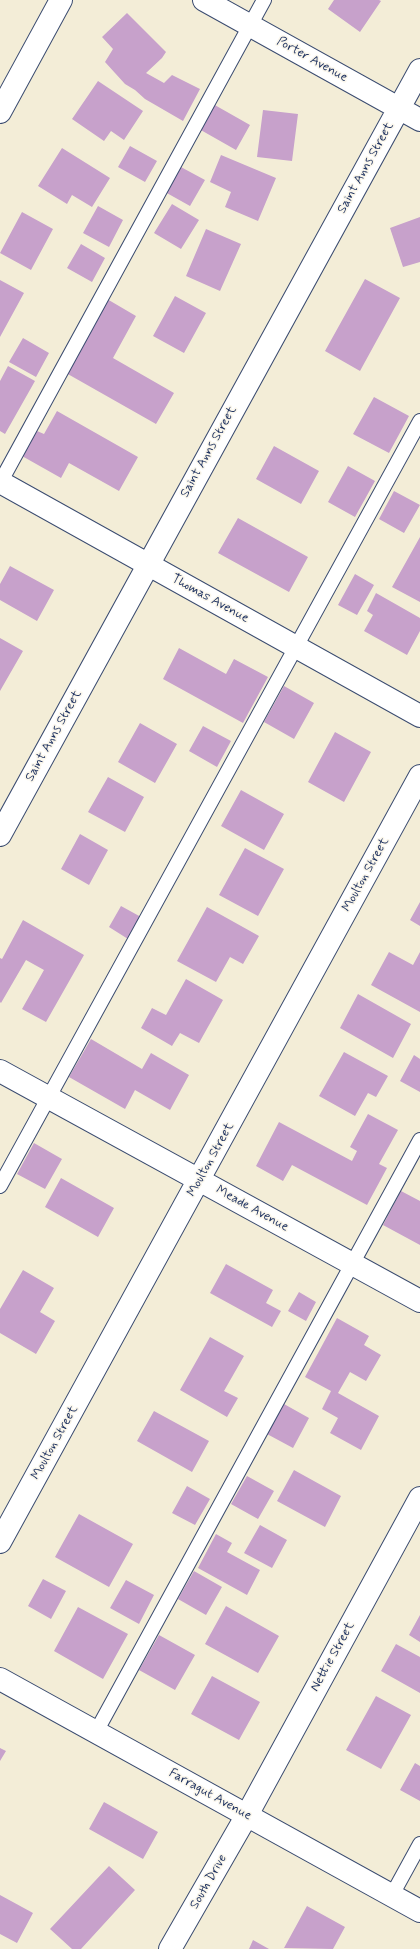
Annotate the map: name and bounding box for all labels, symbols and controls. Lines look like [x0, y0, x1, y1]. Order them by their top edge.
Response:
street label: Porter Avenue [274, 34, 350, 86]
street label: Saint Anns Street [334, 120, 398, 216]
street label: Saint Anns Street [177, 404, 241, 500]
street label: Thomas Avenue [169, 571, 251, 627]
street label: Saint Anns Street [22, 688, 86, 784]
street label: Moulton Street [339, 835, 393, 915]
street label: Moulton Street [184, 1120, 238, 1200]
street label: Meade Avenue [213, 1183, 291, 1235]
street label: Moulton Street [28, 1403, 82, 1483]
street label: Nettie Street [307, 1620, 359, 1694]
street label: Farragut Avenue [166, 1766, 254, 1824]
street label: South Drive [187, 1852, 231, 1912]

